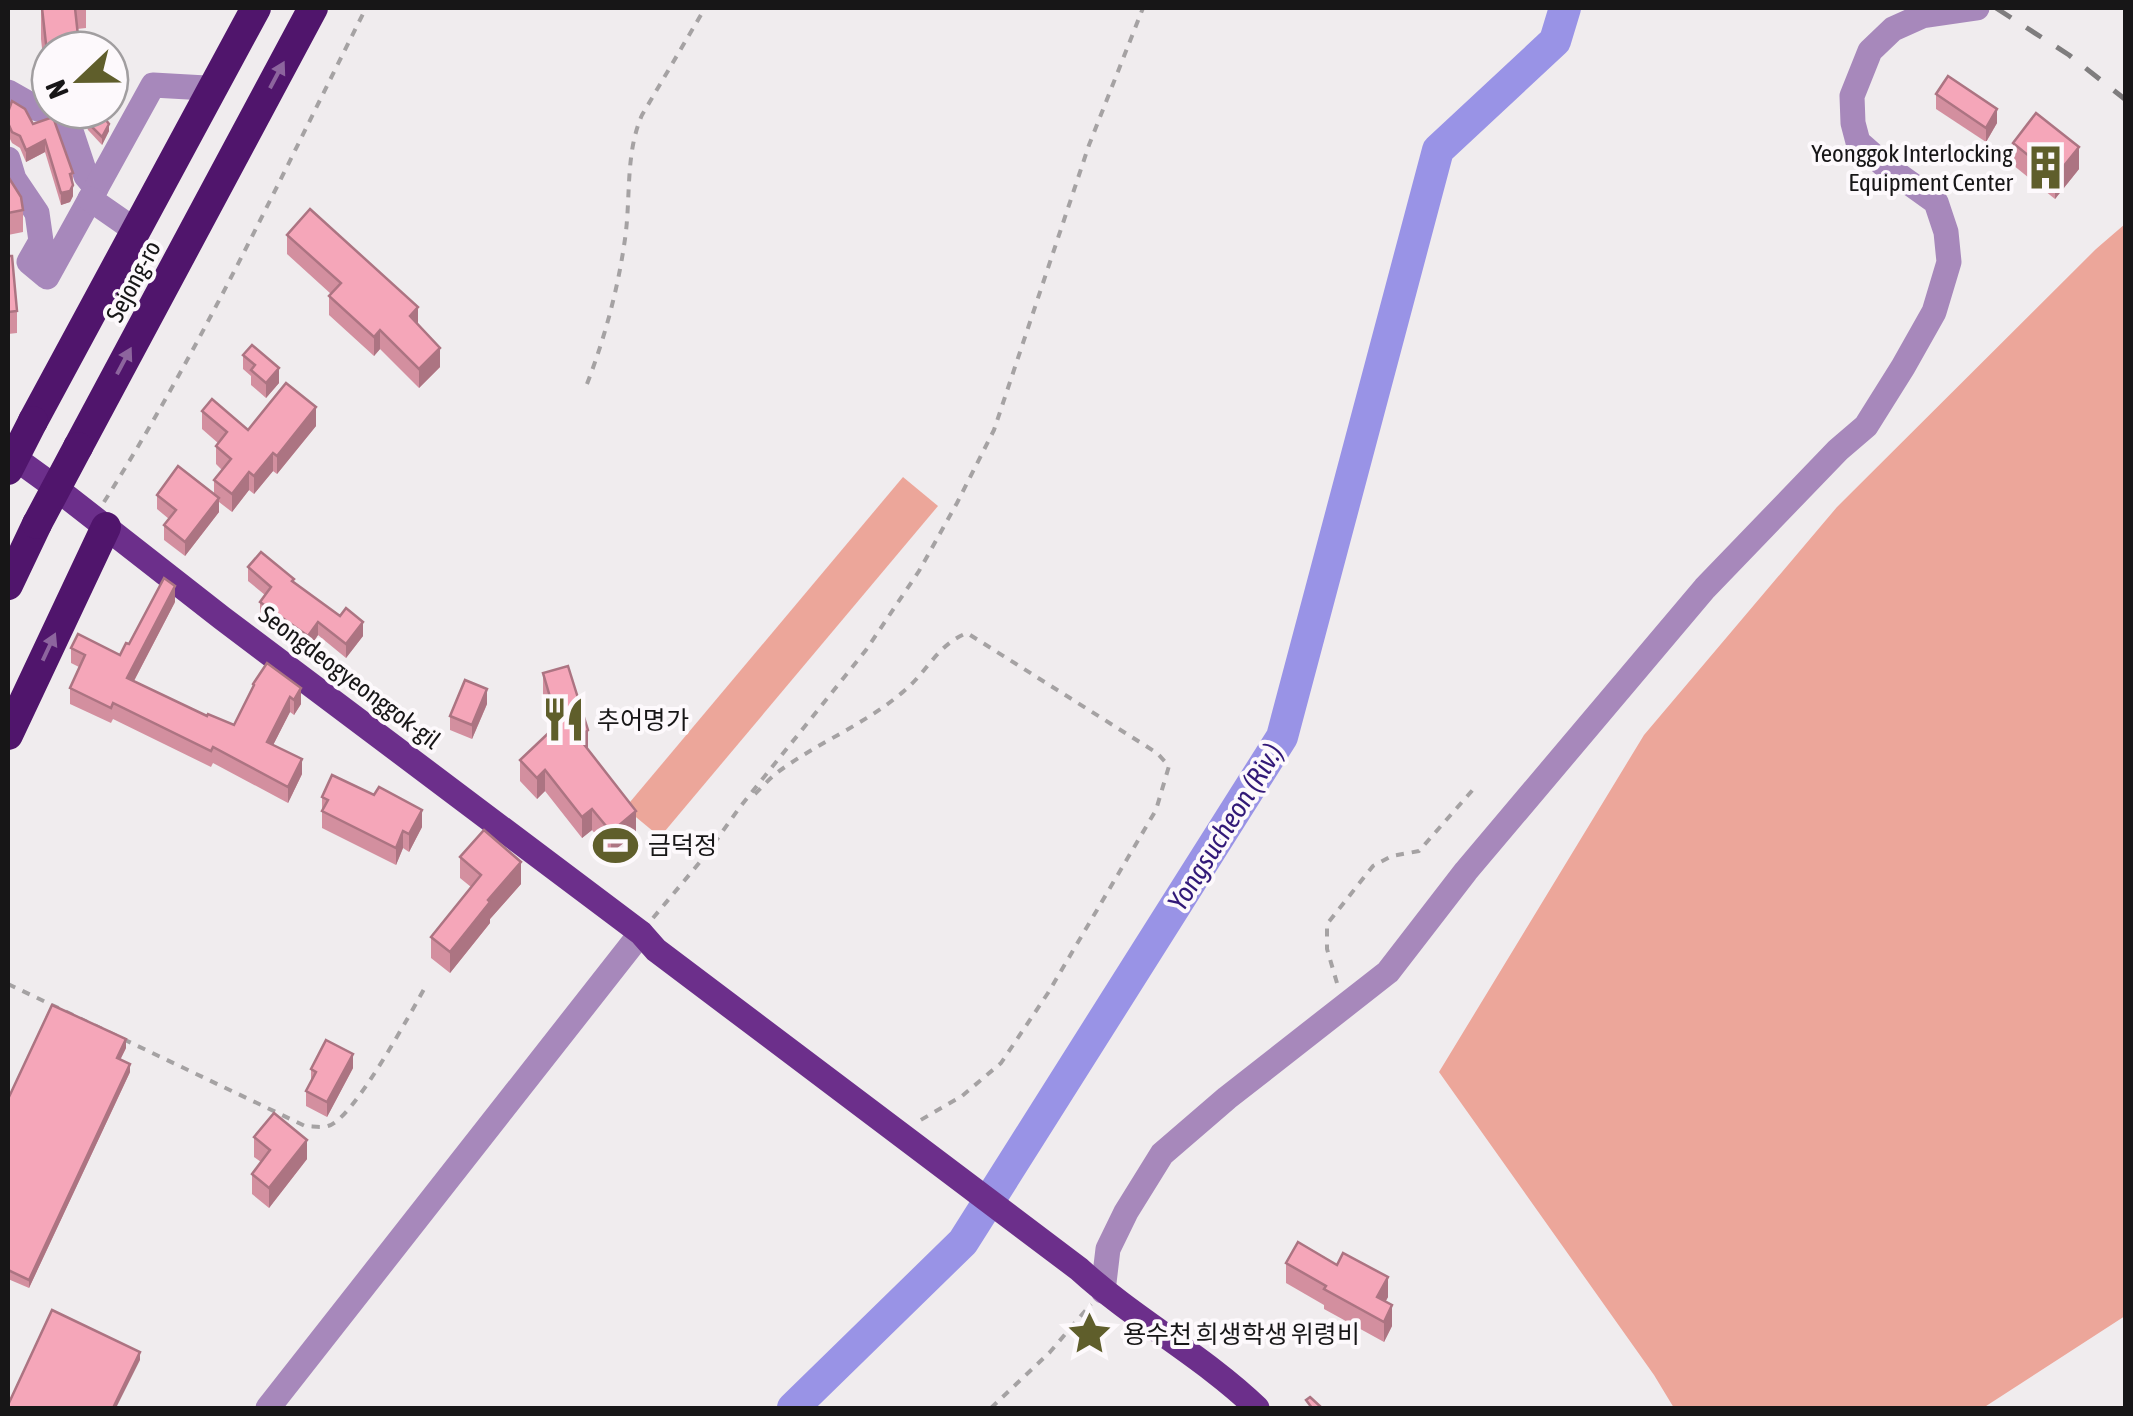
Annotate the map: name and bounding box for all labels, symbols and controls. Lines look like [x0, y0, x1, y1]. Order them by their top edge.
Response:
north arrow [30, 30, 130, 130]
one-way arrow [268, 60, 285, 89]
text: N [39, 76, 75, 103]
place label: Yeonggok Interlocking Equipment Center [1811, 139, 2014, 196]
building icon: Yeonggok Interlocking Equipment Center [2022, 143, 2070, 191]
street label: Sejong-ro [100, 236, 166, 326]
one-way arrow [115, 347, 132, 376]
street label: Seongdeogyeonggok-gil [254, 600, 446, 754]
one-way arrow [41, 632, 58, 661]
restaurant icon: 추어명가 [540, 696, 588, 744]
place label: 추어명가 [597, 706, 689, 734]
water label: Yongsucheon (Riv.) [1161, 738, 1289, 916]
sports icon: 금덕정 [591, 821, 639, 869]
place label: 금덕정 [648, 831, 717, 859]
place icon: 용수천 희생학생 위령비 [1066, 1310, 1114, 1358]
place label: 용수천 희생학생 위령비 [1123, 1320, 1360, 1348]

